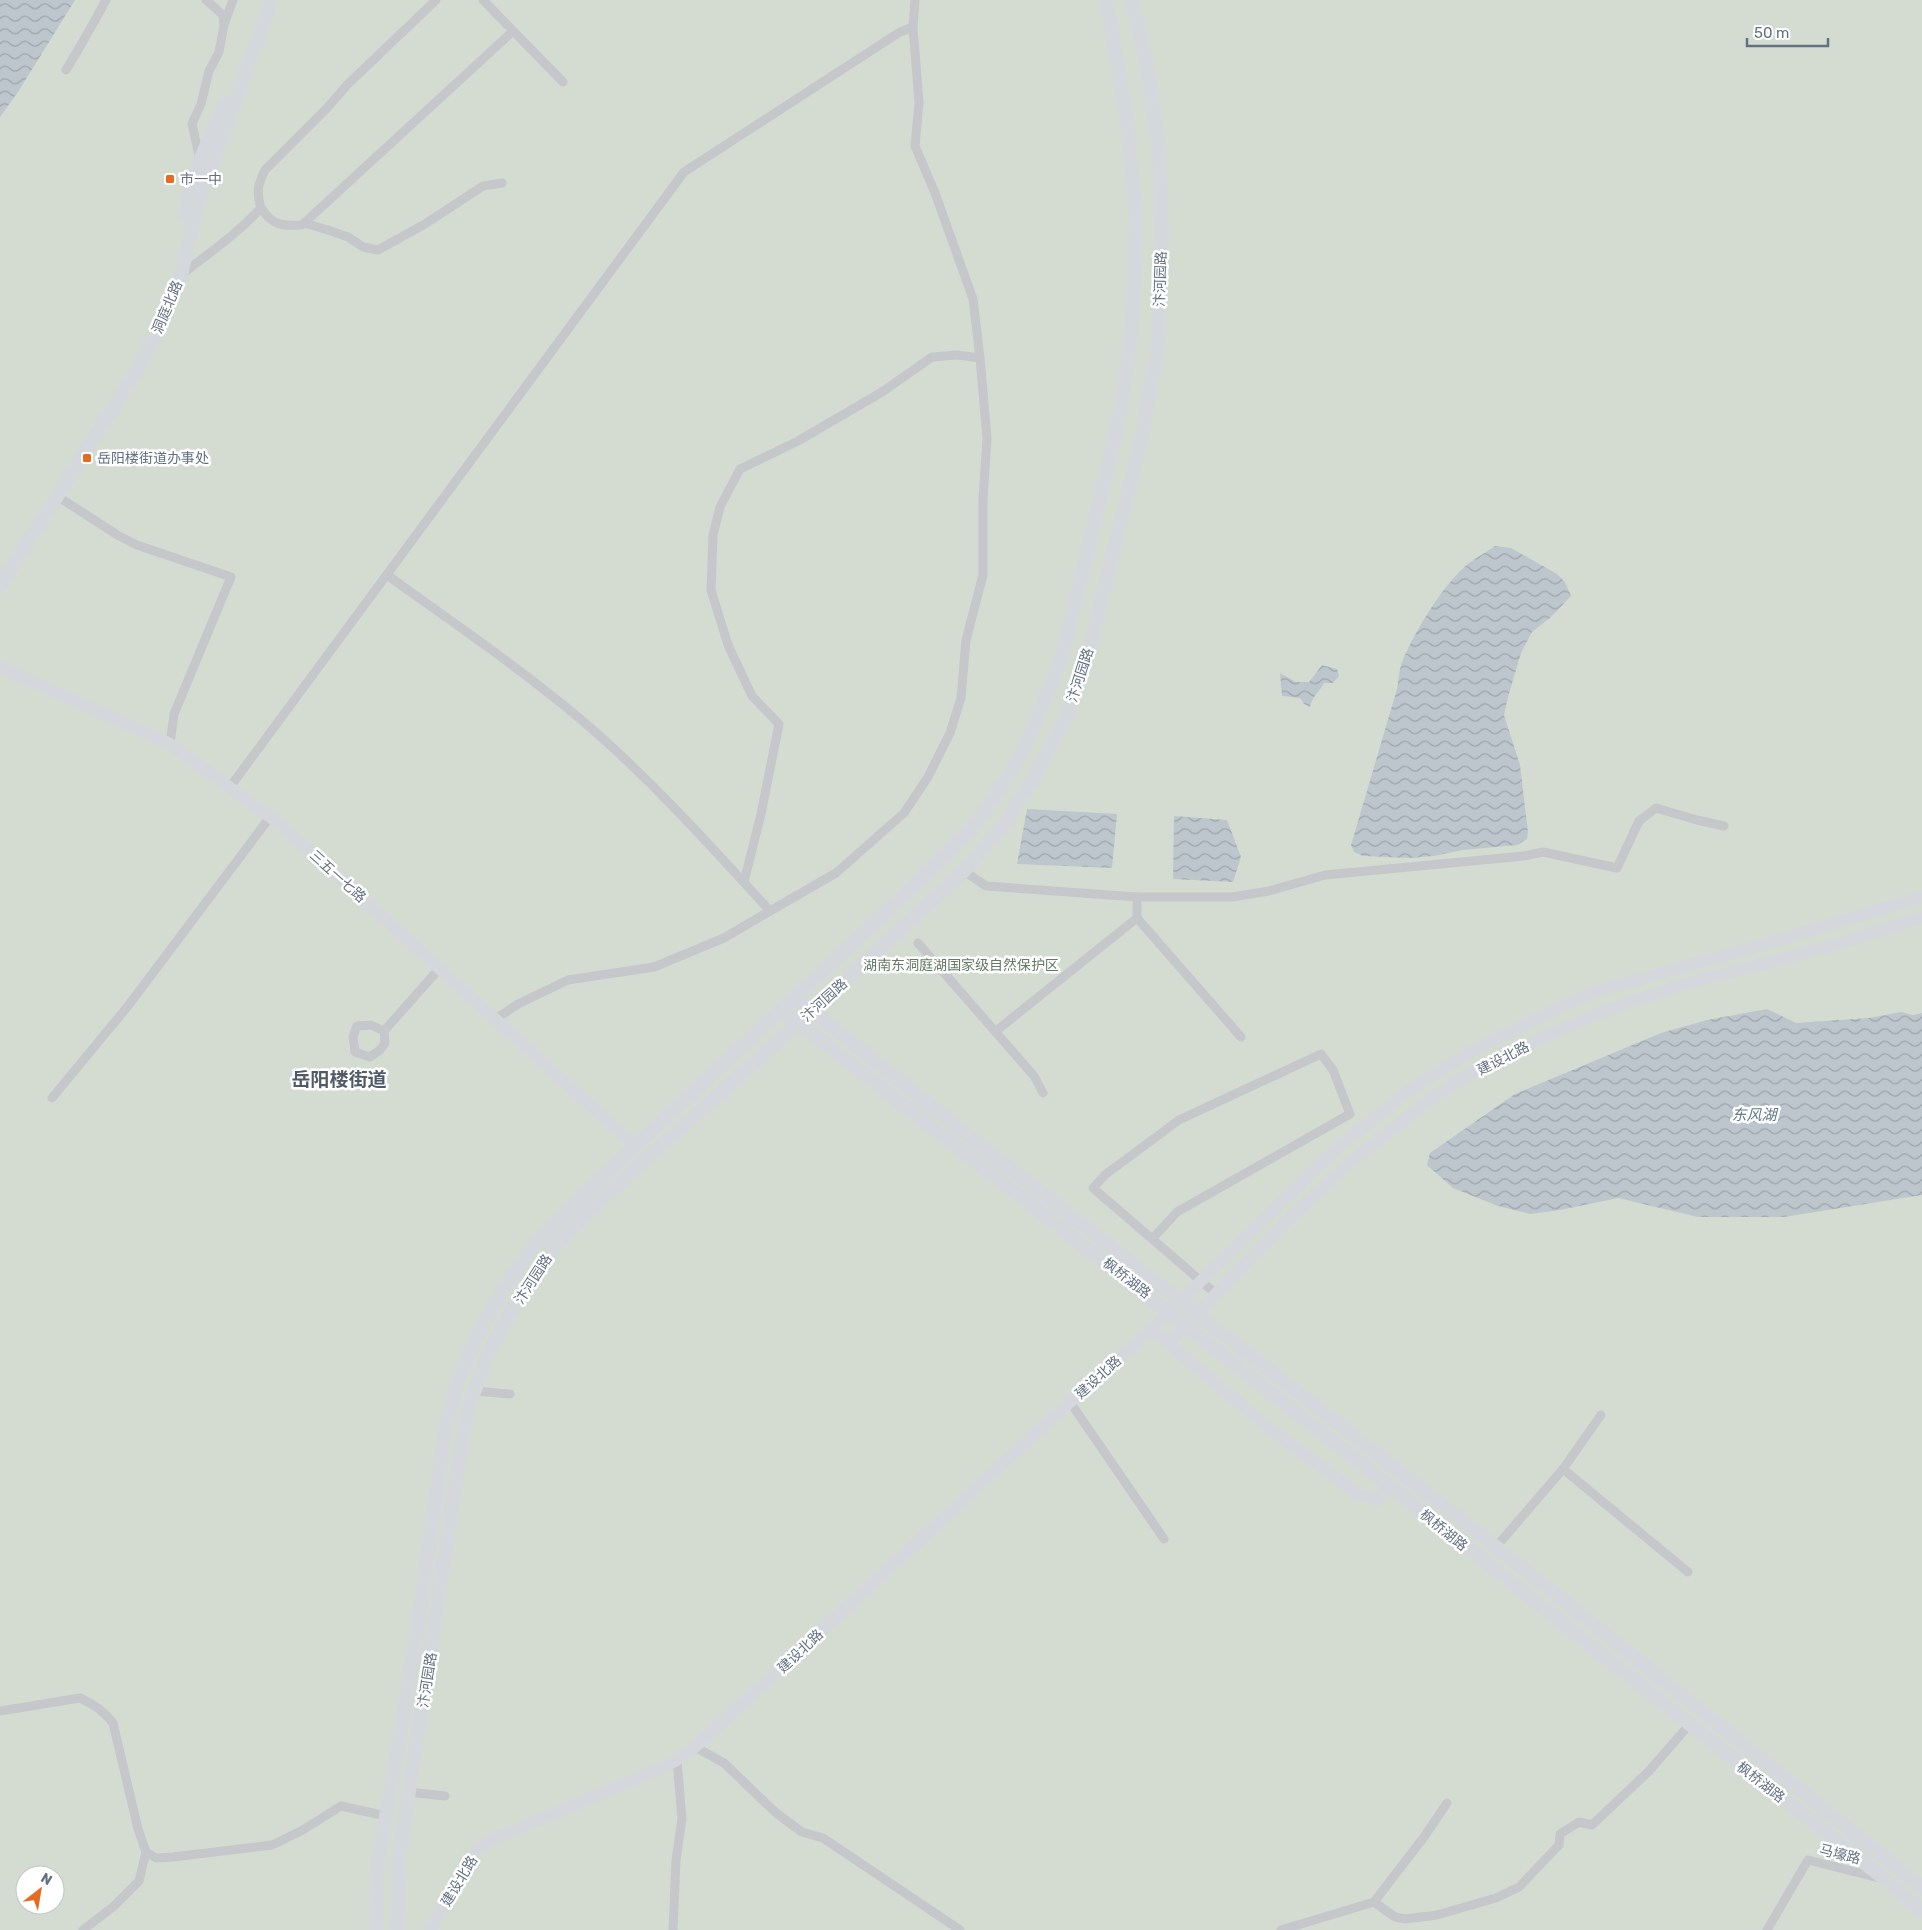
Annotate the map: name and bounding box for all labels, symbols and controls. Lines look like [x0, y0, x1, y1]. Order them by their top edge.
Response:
scale bar [1747, 15, 1828, 47]
text: 50 m [1754, 24, 1789, 42]
place label: 市一中 [180, 171, 222, 188]
marker: 市一中 [164, 173, 176, 185]
street label: 汴河园路 [1151, 251, 1170, 307]
street label: 洞庭北路 [149, 278, 186, 336]
place label: 岳阳楼街道办事处 [97, 450, 209, 467]
marker: 岳阳楼街道办事处 [81, 452, 93, 464]
street label: 汴河园路 [1064, 646, 1097, 704]
street label: 三五一七路 [306, 847, 369, 906]
park label: 湖南东洞庭湖国家级自然保护区 [863, 957, 1059, 974]
street label: 汴河园路 [798, 975, 851, 1025]
street label: 建设北路 [1474, 1038, 1532, 1079]
district label: 岳阳楼街道 [291, 1068, 387, 1091]
water label: 东风湖 [1731, 1106, 1778, 1124]
street label: 汴河园路 [511, 1251, 556, 1307]
street label: 枫桥湖路 [1099, 1254, 1154, 1302]
street label: 建设北路 [1072, 1352, 1125, 1402]
street label: 枫桥湖路 [1417, 1506, 1471, 1555]
street label: 建设北路 [774, 1626, 827, 1677]
street label: 汴河园路 [415, 1651, 440, 1709]
street label: 枫桥湖路 [1733, 1758, 1788, 1806]
street label: 马壕路 [1817, 1841, 1862, 1868]
street label: 建设北路 [438, 1853, 481, 1910]
north arrow [15, 1865, 65, 1915]
text: N [38, 1869, 55, 1889]

